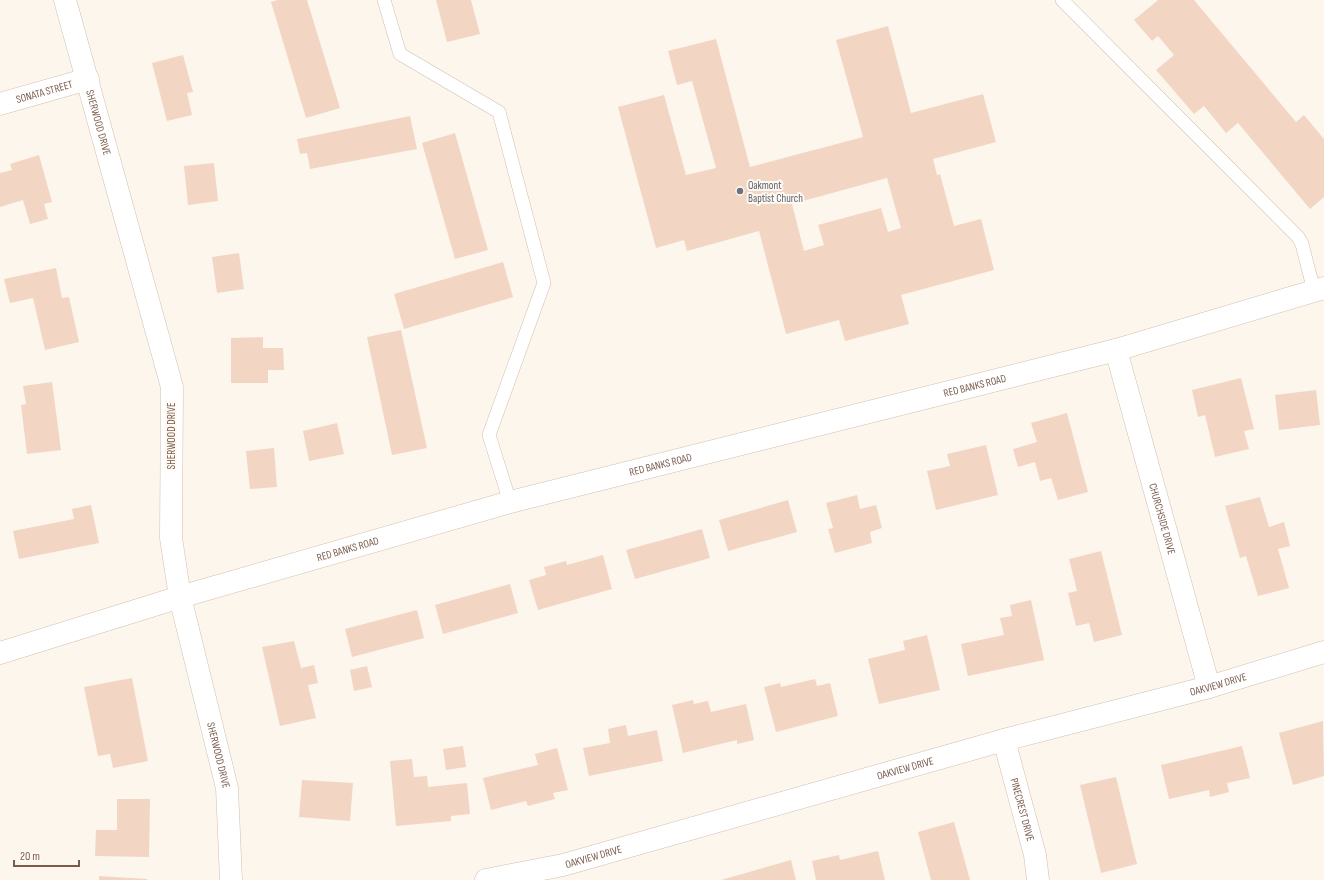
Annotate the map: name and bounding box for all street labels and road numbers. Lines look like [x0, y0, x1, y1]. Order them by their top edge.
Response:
street label: SONATA STREET [14, 77, 75, 106]
street label: SHERWOOD DRIVE [84, 88, 114, 157]
street label: RED BANKS ROAD [942, 371, 1007, 400]
street label: SHERWOOD DRIVE [165, 402, 178, 470]
street label: RED BANKS ROAD [628, 450, 693, 478]
street label: CHURCHSIDE DRIVE [1147, 482, 1179, 556]
street label: RED BANKS ROAD [315, 534, 380, 564]
street label: OAKVIEW DRIVE [1188, 670, 1248, 698]
street label: SHERWOOD DRIVE [205, 721, 233, 789]
street label: OAKVIEW DRIVE [875, 754, 935, 782]
street label: PINECREST DRIVE [1008, 776, 1037, 843]
street label: OAKVIEW DRIVE [564, 842, 623, 871]

